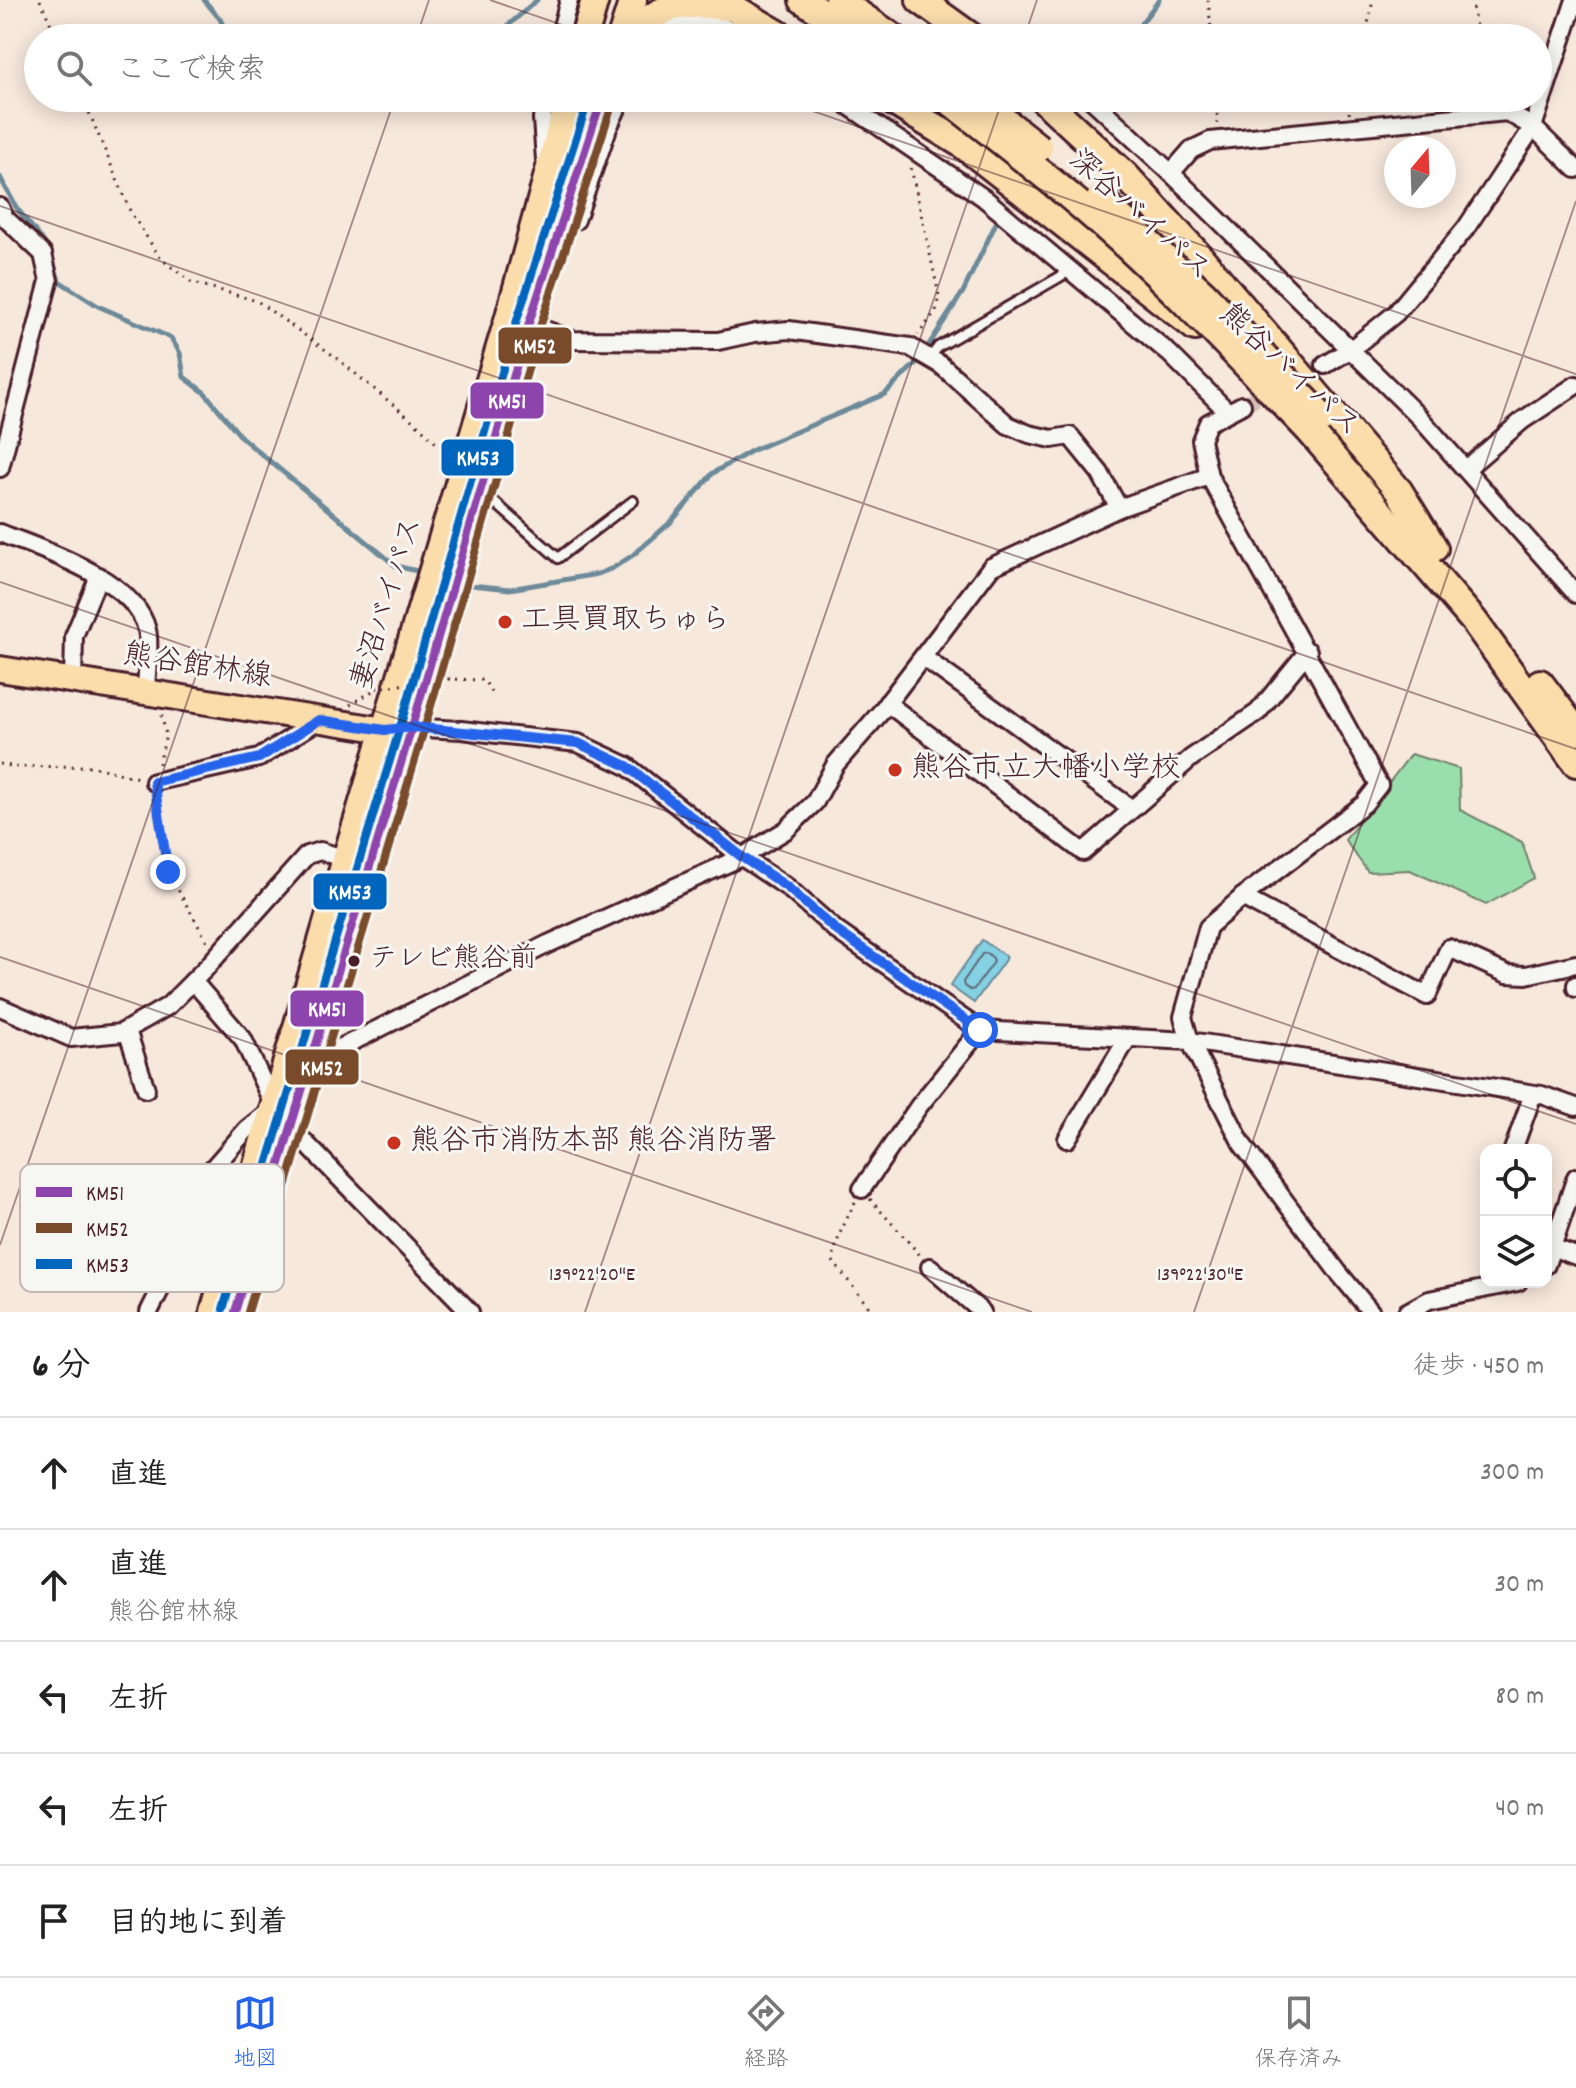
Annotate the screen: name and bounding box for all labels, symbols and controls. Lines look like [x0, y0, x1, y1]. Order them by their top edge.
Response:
search box [24, 24, 1552, 112]
icon: search [52, 46, 96, 90]
text: ここで検索 [116, 51, 266, 94]
north arrow [1384, 136, 1456, 208]
street label: 深谷バイパス [1057, 141, 1219, 293]
street label: 熊谷バイパス [1208, 295, 1368, 449]
line badge: KM52 [497, 326, 573, 365]
text: KM52 [514, 333, 556, 364]
line badge: KM51 [469, 381, 545, 420]
text: KM51 [488, 388, 526, 419]
line badge: KM53 [440, 438, 515, 477]
text: KM53 [456, 445, 500, 476]
street label: 妻沼バイパス [342, 512, 436, 696]
place label: 工具買取ちゅら [521, 601, 731, 644]
marker: 工具買取ちゅら [496, 613, 514, 631]
street label: 熊谷館林線 [120, 635, 274, 701]
place label: 熊谷市立大幡小学校 [911, 749, 1181, 792]
marker: 熊谷市立大幡小学校 [886, 761, 904, 779]
route end [150, 854, 186, 890]
line badge: KM53 [312, 872, 388, 911]
text: KM53 [328, 879, 372, 910]
place label: テレビ熊谷前 [369, 941, 537, 981]
marker: テレビ熊谷前 [346, 953, 362, 969]
line badge: KM51 [289, 989, 365, 1028]
text: KM51 [308, 996, 346, 1027]
route start [962, 1012, 998, 1048]
line badge: KM52 [284, 1048, 360, 1086]
text: KM52 [301, 1055, 343, 1086]
place label: 熊谷市消防本部 熊谷消防署 [410, 1122, 777, 1165]
marker: 熊谷市消防本部 熊谷消防署 [385, 1134, 403, 1152]
map controls [1480, 1144, 1552, 1288]
button: locate [1480, 1144, 1552, 1216]
legend [20, 1164, 284, 1292]
text: KM51 [86, 1180, 124, 1211]
text: KM52 [86, 1216, 129, 1247]
button: layers [1480, 1216, 1552, 1288]
text: KM53 [86, 1252, 129, 1283]
text: 139°22'20"E [549, 1262, 635, 1290]
text: 139°22'30"E [1157, 1262, 1243, 1290]
text: 6 分 [32, 1344, 90, 1393]
text: 徒歩 · 450 m [1413, 1349, 1544, 1386]
icon: ahead [32, 1451, 76, 1495]
text: 300 m [1480, 1455, 1544, 1492]
text: 直進 [108, 1456, 168, 1499]
text: 直進 [108, 1546, 168, 1589]
icon: ahead [32, 1563, 76, 1607]
text: 30 m [1494, 1567, 1544, 1604]
text: 熊谷館林線 [108, 1595, 238, 1632]
icon: left [32, 1675, 76, 1719]
text: 80 m [1496, 1679, 1544, 1716]
text: 左折 [108, 1680, 168, 1723]
icon: left [32, 1787, 76, 1831]
text: 40 m [1495, 1791, 1544, 1828]
text: 左折 [108, 1792, 168, 1835]
icon: arrive [32, 1899, 76, 1943]
text: 目的地に到着 [108, 1904, 288, 1947]
tab: 地図 [233, 1991, 277, 2076]
tab: 経路 [744, 1991, 788, 2076]
tab: 保存済み [1255, 1991, 1343, 2076]

